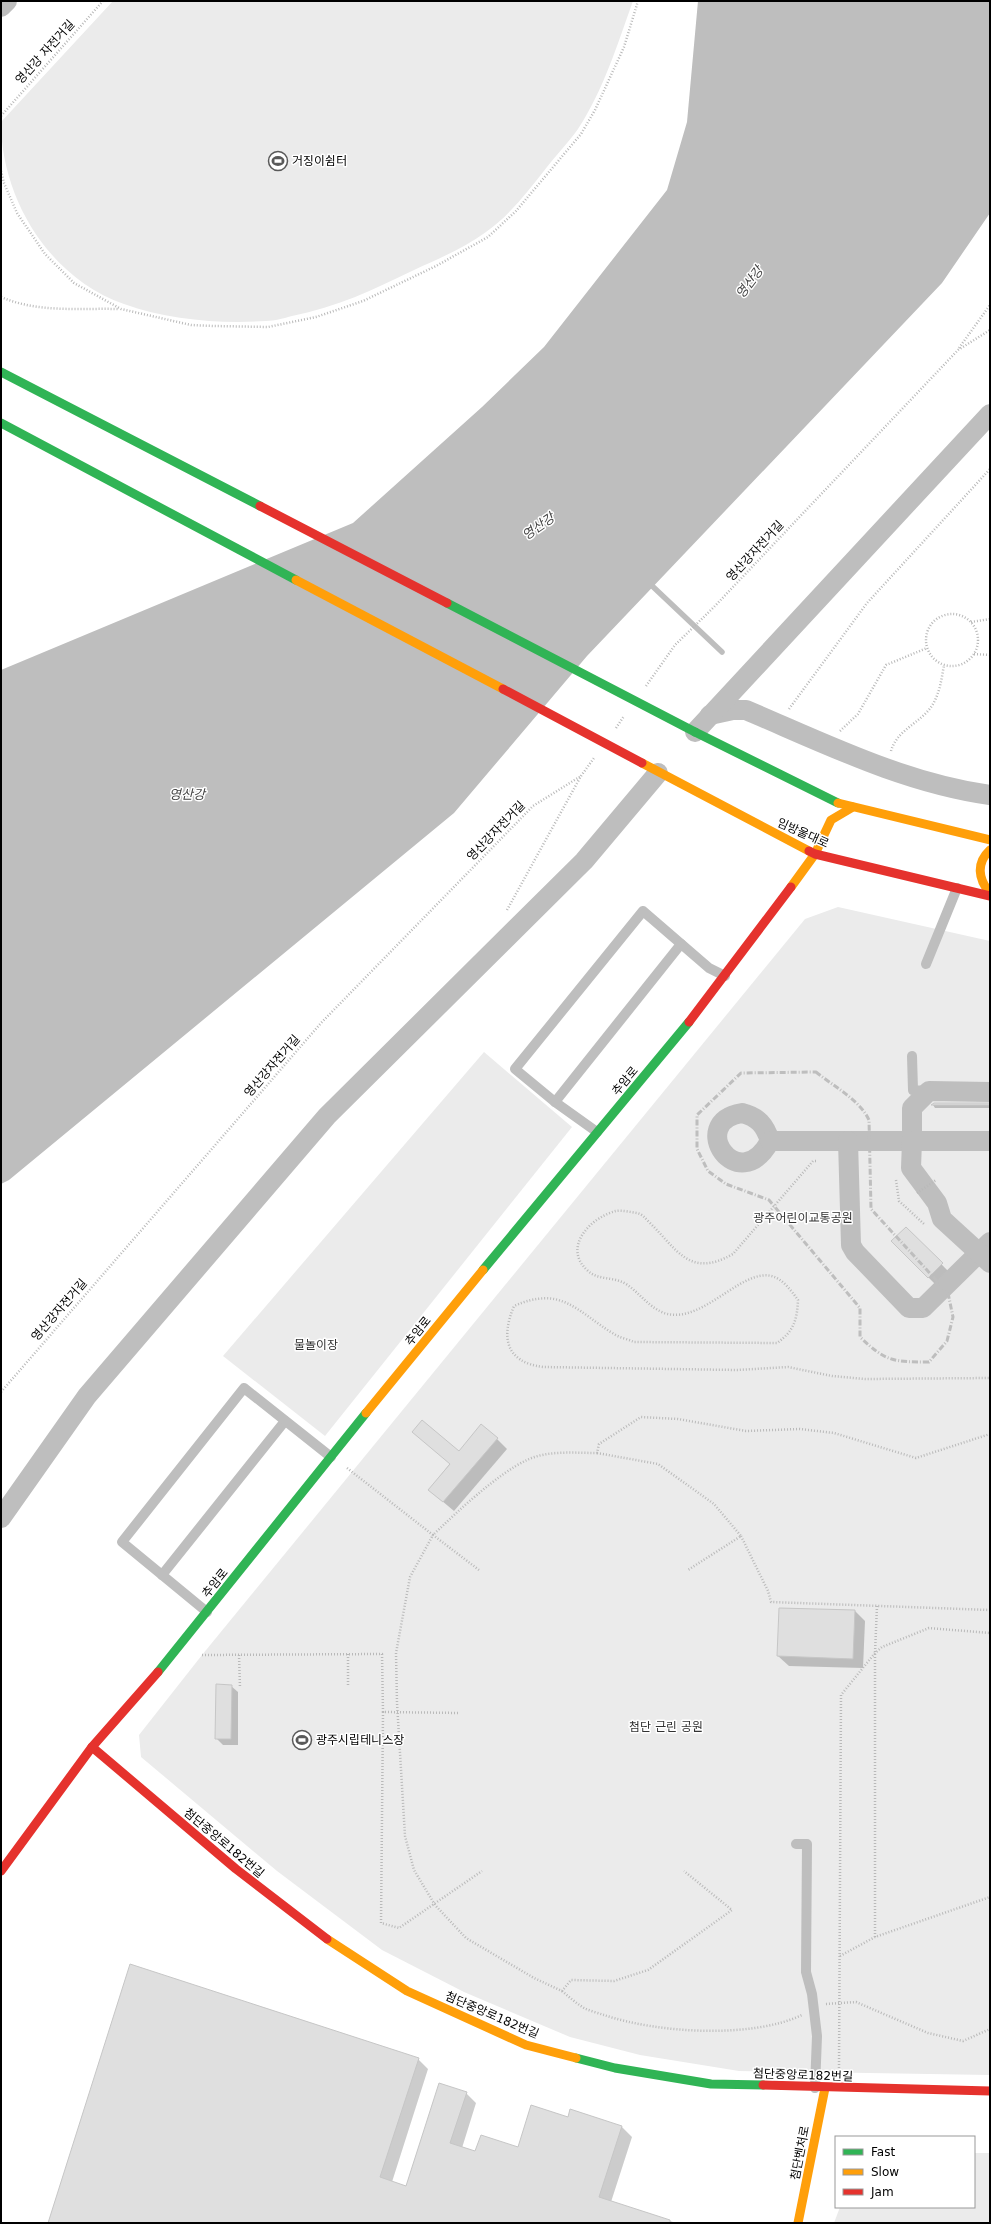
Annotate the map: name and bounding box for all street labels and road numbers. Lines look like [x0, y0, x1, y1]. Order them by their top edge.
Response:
street label: 영산강 자전거길 [13, 17, 77, 87]
street label: 영산강자전거길 [724, 518, 786, 584]
street label: 영산강자전거길 [464, 798, 528, 864]
street label: 임방울대로 [775, 815, 831, 851]
street label: 영산강자전거길 [241, 1032, 303, 1100]
street label: 추암로 [609, 1064, 641, 1098]
street label: 영산강자전거길 [28, 1276, 90, 1344]
street label: 추암로 [402, 1314, 434, 1348]
street label: 추암로 [199, 1566, 231, 1600]
street label: 첨단중앙로182번길 [181, 1805, 267, 1881]
street label: 첨단중앙로182번길 [443, 1989, 541, 2041]
street label: 첨단중앙로182번길 [753, 2066, 853, 2084]
street label: 첨단벤처로 [788, 2125, 812, 2181]

